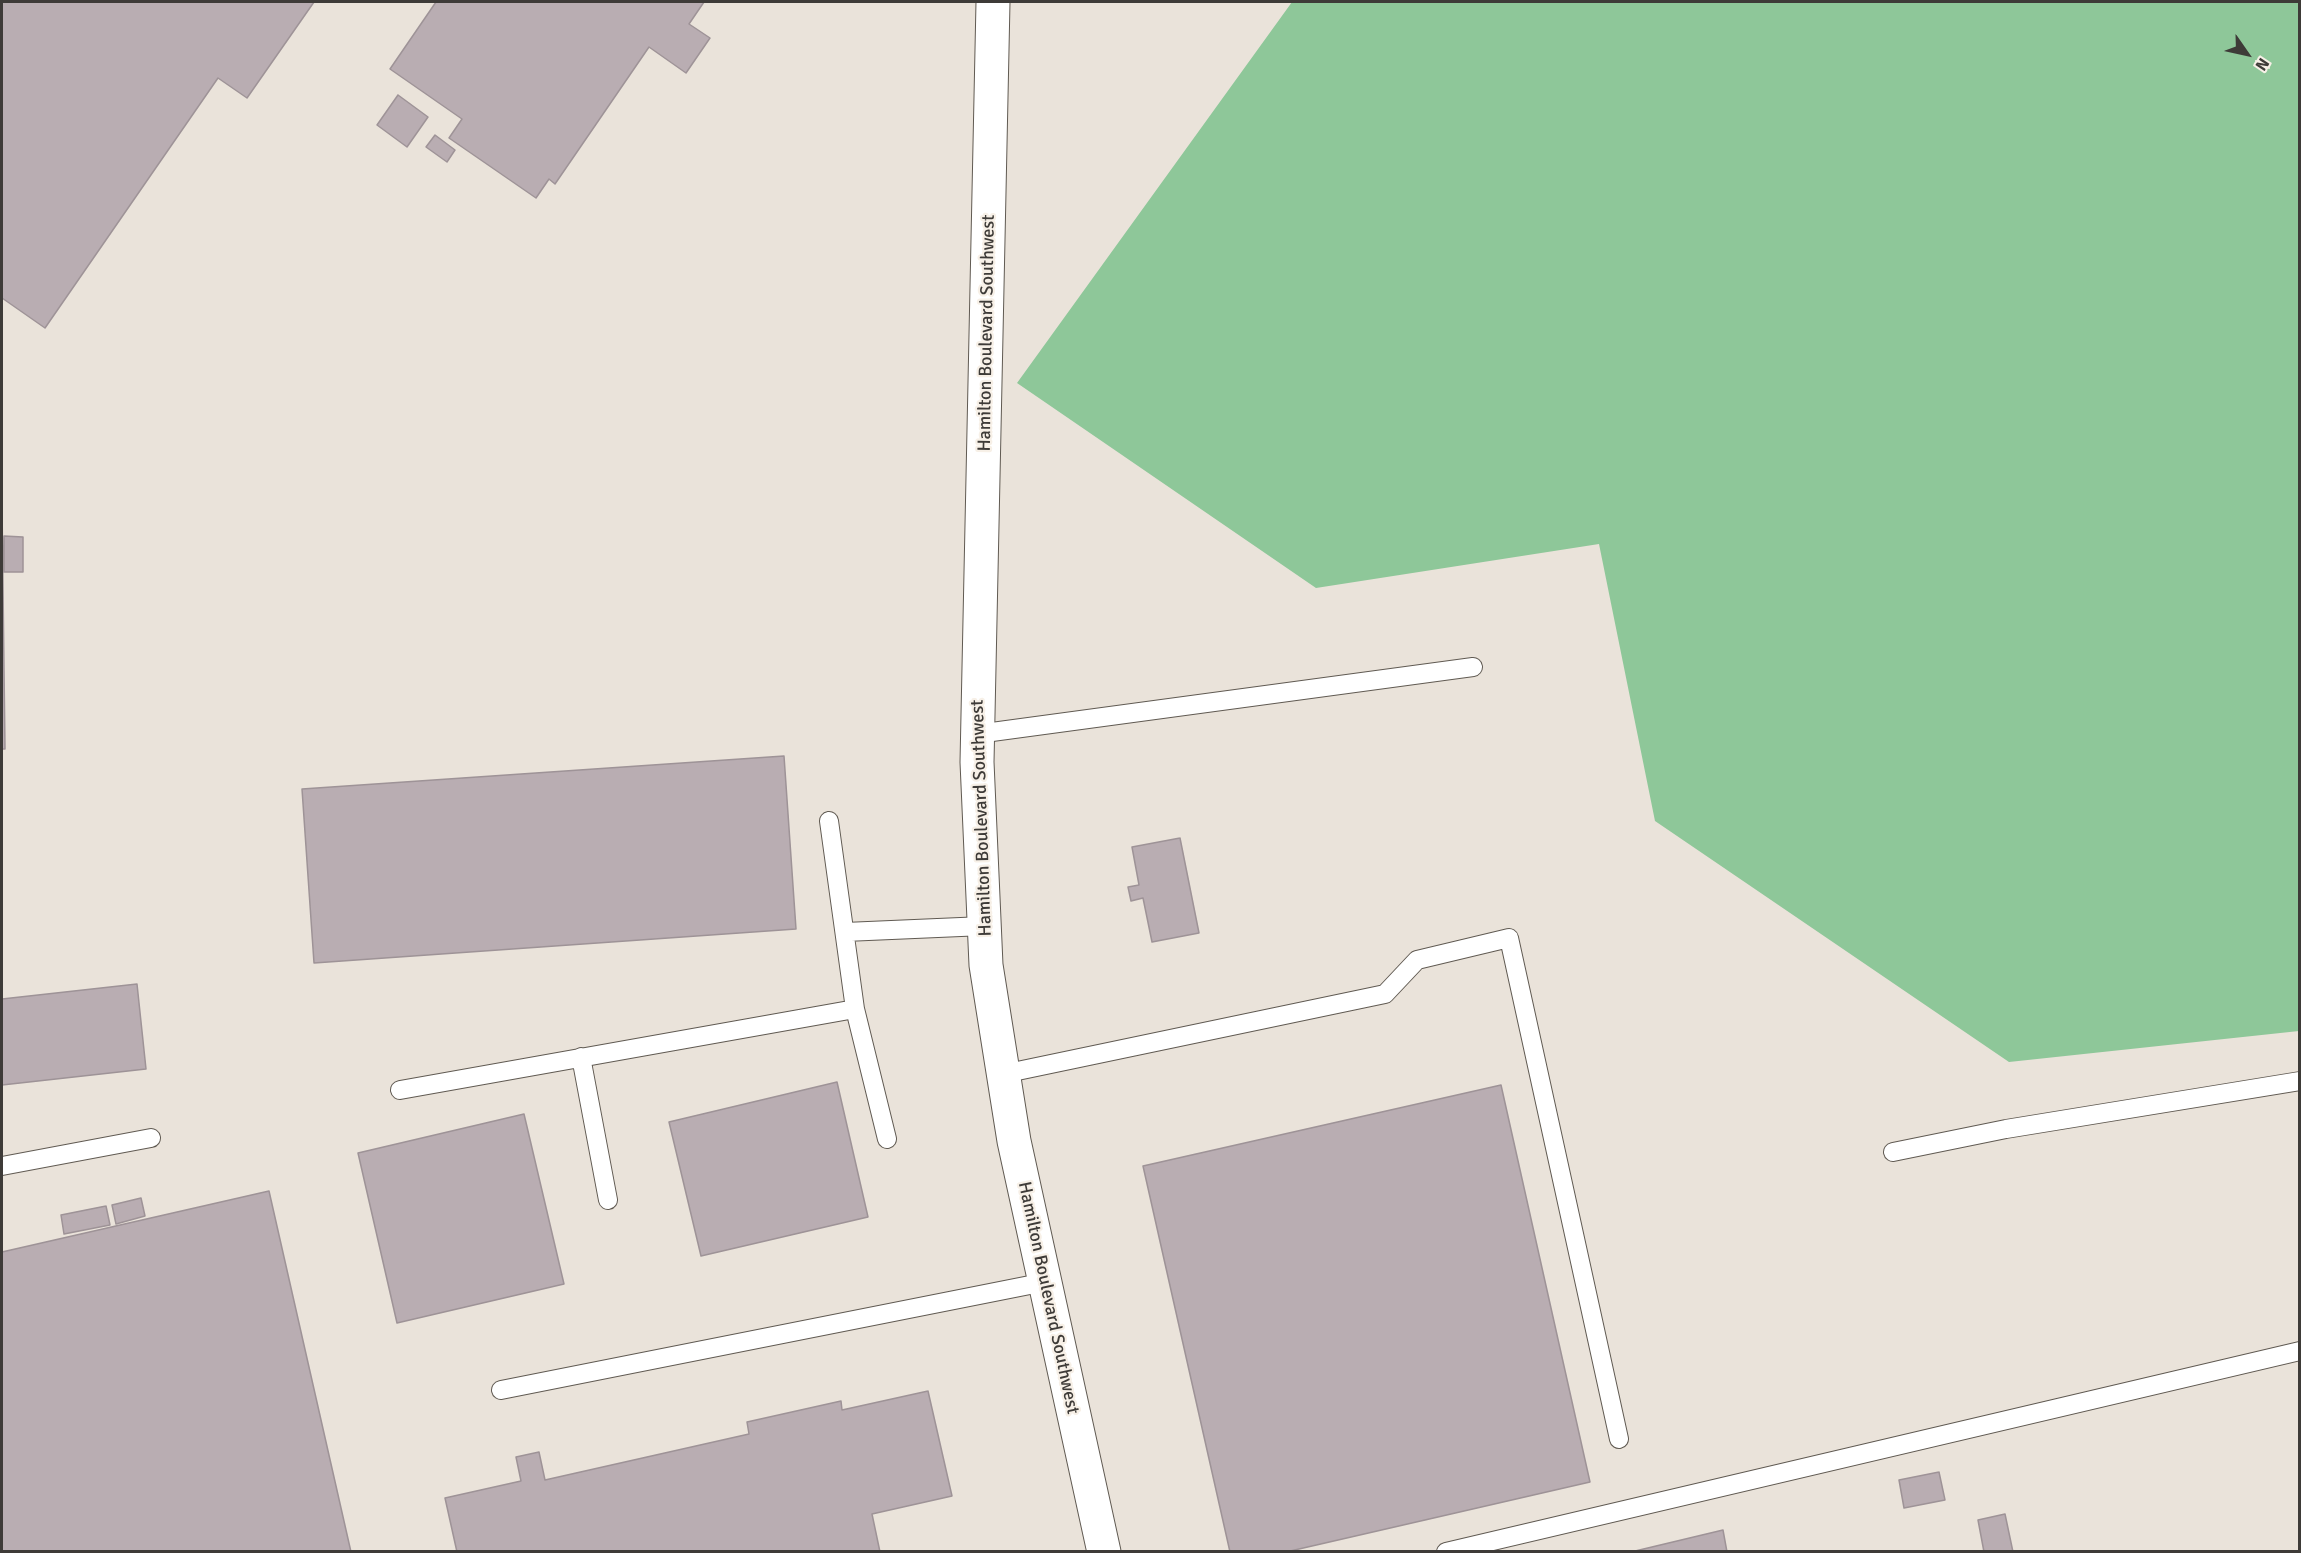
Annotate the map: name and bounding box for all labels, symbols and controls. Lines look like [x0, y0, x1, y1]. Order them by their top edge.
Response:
north arrow [2217, 24, 2277, 84]
text: N [2251, 54, 2273, 74]
street label: Hamilton Boulevard Southwest [974, 214, 1000, 452]
street label: Hamilton Boulevard Southwest [967, 699, 997, 937]
street label: Hamilton Boulevard Southwest [1013, 1180, 1083, 1416]

